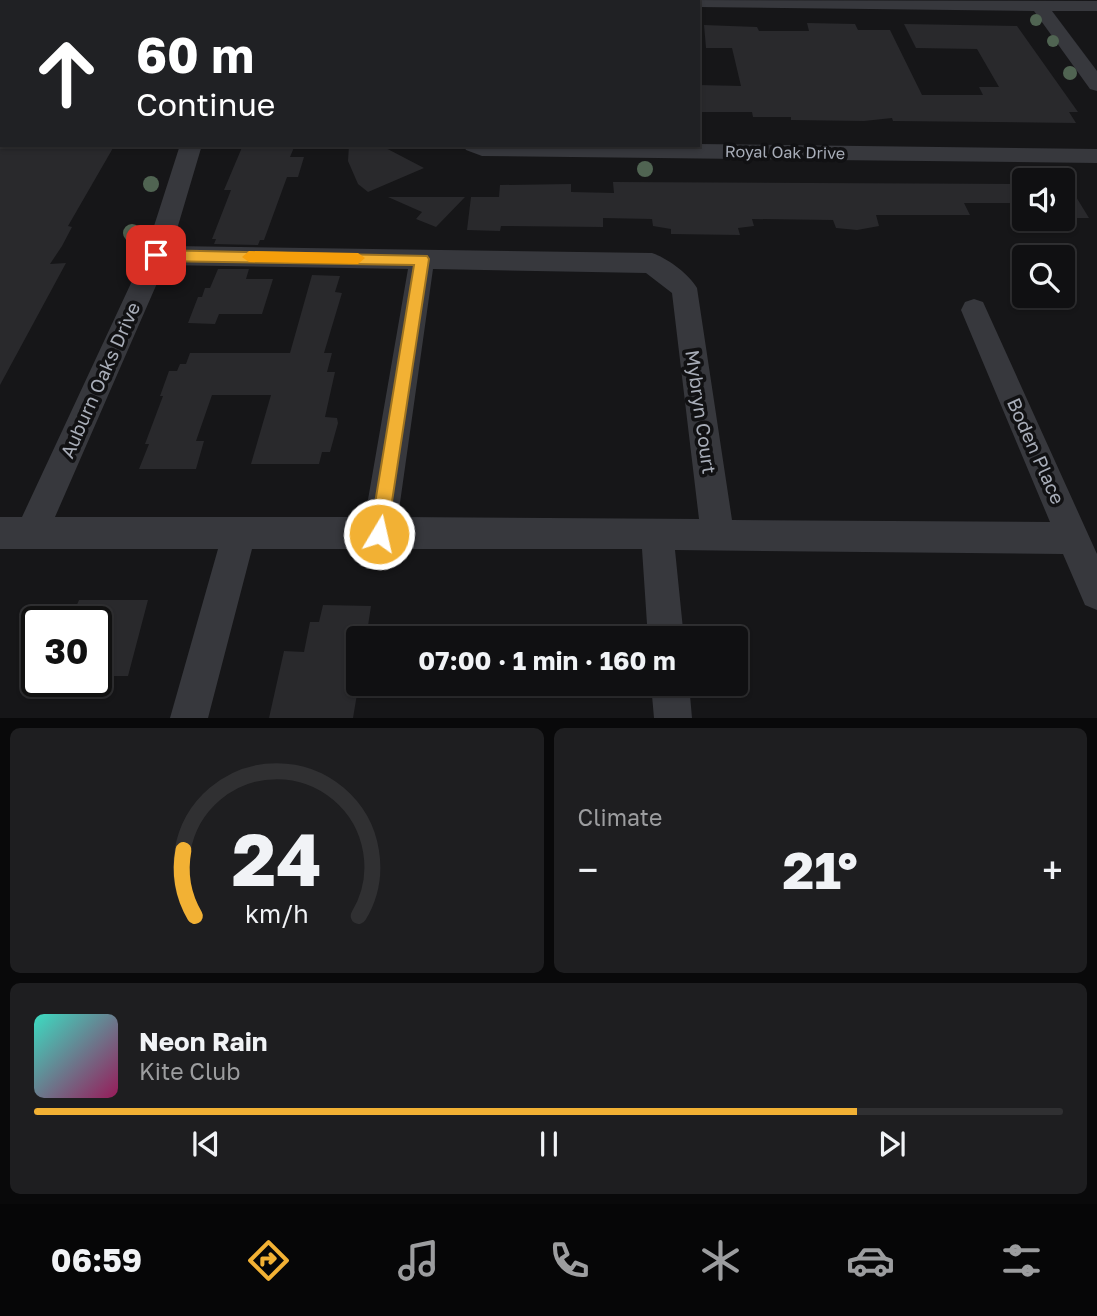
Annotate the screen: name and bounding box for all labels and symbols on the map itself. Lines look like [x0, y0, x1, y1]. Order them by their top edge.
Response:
street label: Royal Oak Drive [725, 141, 845, 163]
pin [126, 225, 186, 285]
street label: Auburn Oaks Drive [55, 298, 144, 461]
street label: Mybryn Court [681, 348, 722, 475]
street label: Boden Place [1003, 394, 1070, 508]
position arrow [342, 497, 416, 571]
speed limit sign: 30 [21, 606, 112, 697]

